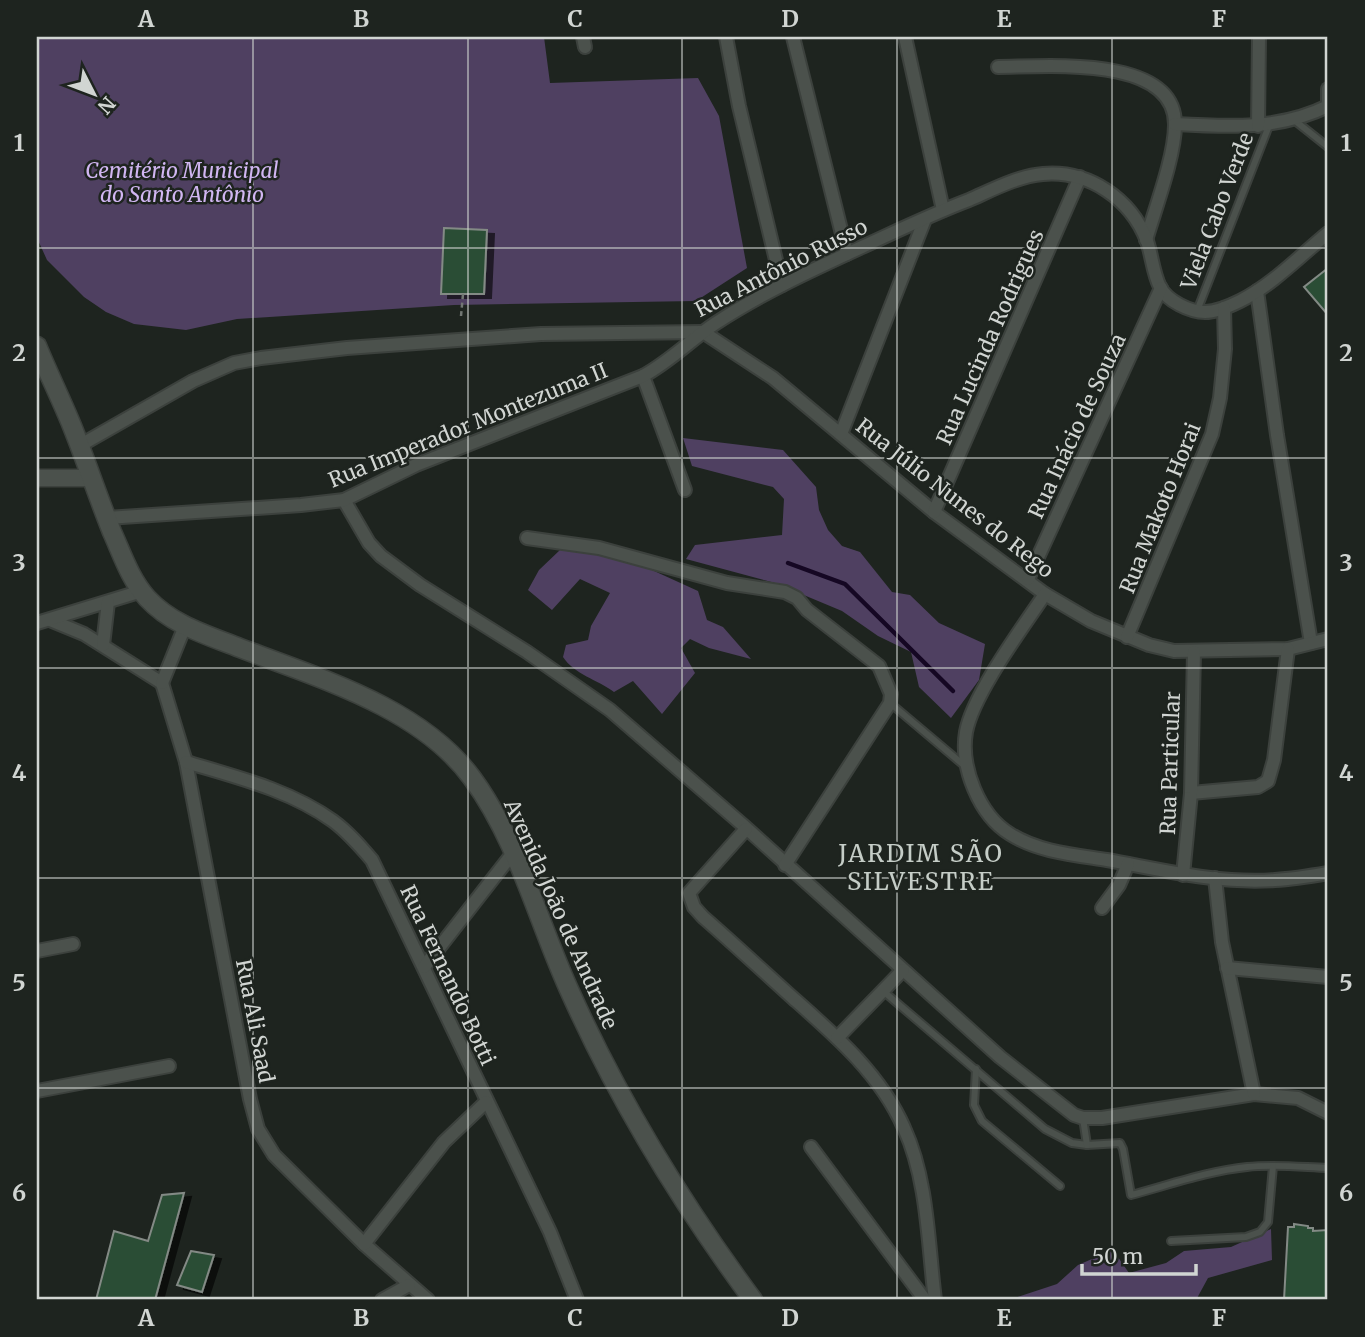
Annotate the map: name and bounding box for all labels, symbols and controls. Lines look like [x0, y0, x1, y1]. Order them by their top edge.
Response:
text: A [137, 4, 155, 33]
text: B [353, 4, 369, 33]
text: C [567, 4, 583, 33]
text: D [781, 4, 799, 33]
text: E [996, 4, 1012, 33]
text: F [1212, 4, 1226, 33]
north arrow [60, 60, 130, 130]
text: N [93, 92, 121, 119]
text: 1 [14, 128, 25, 157]
text: 1 [1341, 128, 1352, 157]
street label: Viela Cabo Verde [1174, 129, 1259, 294]
park label: Cemitério Municipal do Santo Antônio [85, 157, 279, 208]
street label: Rua Antônio Russo [690, 213, 872, 323]
street label: Rua Lucinda Rodrigues [930, 225, 1050, 449]
street label: Rua Inácio de Souza [1022, 329, 1132, 523]
text: 2 [12, 338, 26, 367]
text: 2 [1339, 338, 1353, 367]
street label: Rua Imperador Montezuma II [325, 357, 611, 493]
street label: Rua Júlio Nunes do Rego [851, 412, 1059, 584]
street label: Rua Makoto Horai [1113, 418, 1207, 597]
text: 3 [12, 548, 26, 577]
text: 3 [1339, 548, 1353, 577]
street label: Rua Particular [1154, 691, 1186, 835]
text: 4 [12, 758, 27, 787]
text: 4 [1339, 758, 1354, 787]
street label: Avenida João de Andrade [498, 794, 624, 1033]
district label: JARDIM SÃO SILVESTRE [837, 838, 1004, 897]
street label: Rua Fernando Botti [394, 881, 502, 1070]
street label: Rua Ali Saad [230, 957, 280, 1085]
text: 5 [12, 968, 26, 997]
text: 5 [1339, 968, 1353, 997]
text: 6 [12, 1178, 26, 1207]
text: 6 [1339, 1178, 1353, 1207]
scale bar [1082, 1232, 1195, 1276]
text: 50 m [1092, 1243, 1143, 1270]
text: A [137, 1303, 155, 1332]
text: B [353, 1303, 369, 1332]
text: C [567, 1303, 583, 1332]
text: D [781, 1303, 799, 1332]
text: E [996, 1303, 1012, 1332]
text: F [1212, 1303, 1226, 1332]

